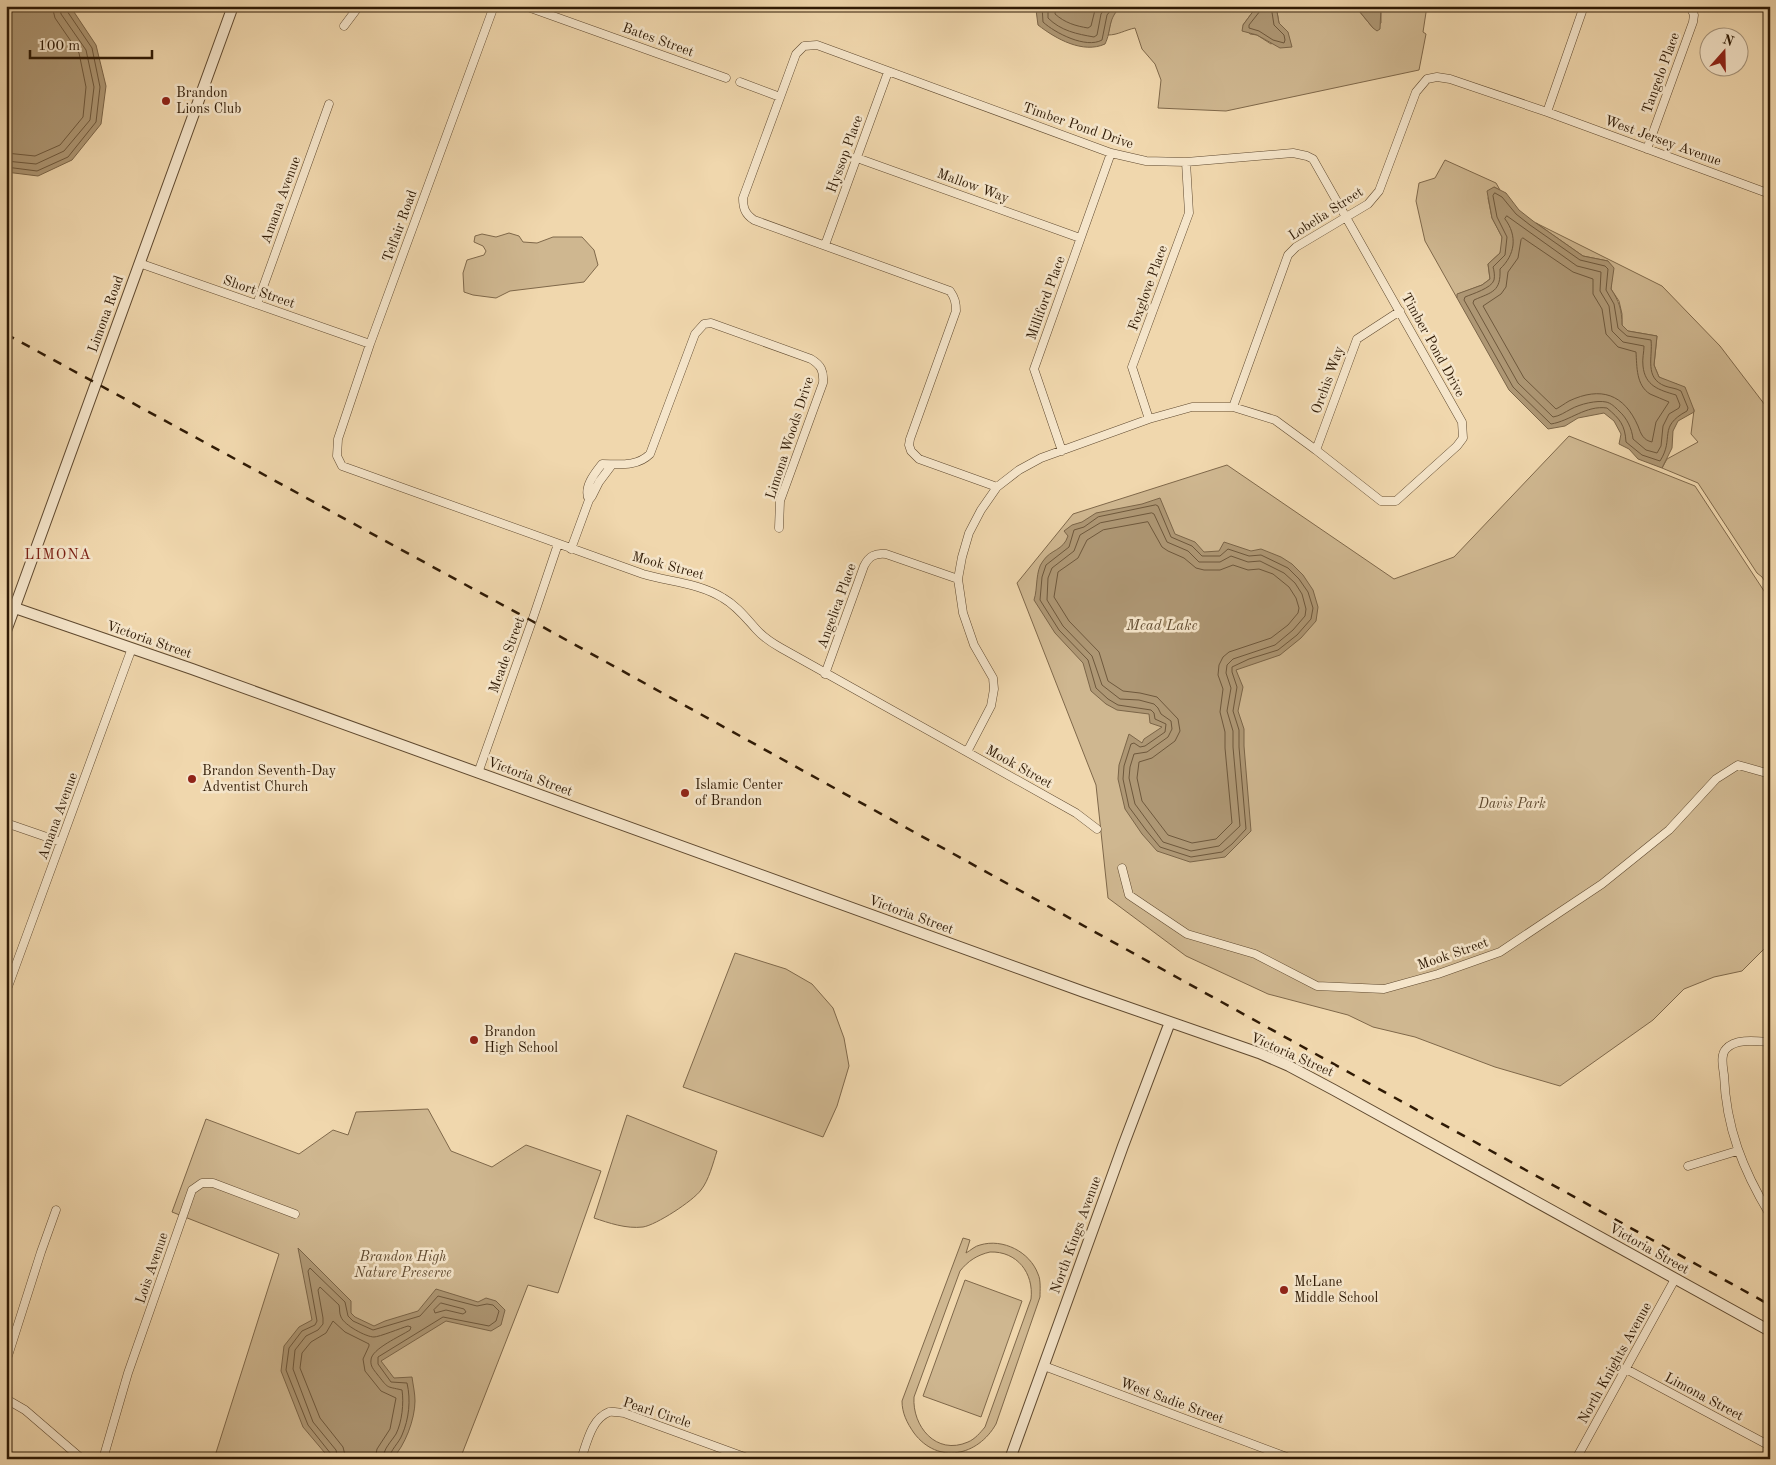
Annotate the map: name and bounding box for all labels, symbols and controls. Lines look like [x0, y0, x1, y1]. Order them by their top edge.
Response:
street label: Bates Street [620, 21, 696, 59]
scale bar [30, 28, 152, 60]
north arrow [1698, 28, 1748, 78]
street label: Tangelo Place [1640, 31, 1682, 115]
text: N [1721, 32, 1736, 49]
text: 100 m [38, 39, 80, 54]
place label: Brandon Lions Club [176, 86, 241, 116]
marker: Brandon Lions Club [160, 95, 172, 107]
street label: Timber Pond Drive [1021, 100, 1135, 152]
street label: Hyssop Place [824, 113, 866, 195]
street label: West Jersey Avenue [1603, 113, 1723, 169]
street label: Amana Avenue [259, 155, 303, 245]
street label: Mallow Way [935, 166, 1011, 206]
street label: Lobelia Street [1286, 185, 1366, 243]
street label: Telfair Road [381, 188, 419, 264]
street label: Foxglove Place [1126, 243, 1170, 333]
street label: Milliford Place [1024, 254, 1068, 342]
street label: Short Street [221, 273, 297, 311]
street label: Limona Road [86, 274, 126, 354]
street label: Timber Pond Drive [1399, 291, 1467, 399]
street label: Orchis Way [1309, 344, 1347, 416]
street label: Limona Woods Drive [764, 375, 816, 501]
district label: LIMONA [24, 548, 92, 563]
street label: Mook Street [630, 550, 706, 582]
street label: Angelica Place [815, 562, 859, 650]
street label: Meade Street [487, 615, 527, 695]
street label: Victoria Street [104, 619, 194, 661]
water label: Mead Lake [1125, 619, 1198, 634]
street label: Mook Street [983, 743, 1055, 791]
street label: Victoria Street [486, 755, 574, 799]
place label: Brandon Seventh-Day Adventist Church [202, 764, 337, 794]
street label: Amana Avenue [36, 771, 80, 861]
marker: Brandon Seventh-Day Adventist Church [186, 773, 198, 785]
place label: Islamic Center of Brandon [695, 778, 783, 808]
marker: Islamic Center of Brandon [679, 787, 691, 799]
park label: Davis Park [1477, 797, 1546, 811]
street label: Victoria Street [867, 893, 955, 937]
street label: Mook Street [1416, 935, 1490, 973]
place label: Brandon High School [484, 1025, 558, 1055]
street label: Victoria Street [1248, 1030, 1336, 1080]
marker: Brandon High School [468, 1034, 480, 1046]
street label: North Kings Avenue [1048, 1174, 1104, 1296]
street label: Victoria Street [1607, 1221, 1692, 1277]
street label: Lois Avenue [133, 1230, 171, 1306]
park label: Brandon High Nature Preserve [353, 1250, 452, 1280]
place label: McLane Middle School [1294, 1275, 1379, 1305]
marker: McLane Middle School [1278, 1284, 1290, 1296]
street label: North Knights Avenue [1576, 1300, 1654, 1426]
street label: Limona Street [1662, 1370, 1746, 1424]
street label: West Sadie Street [1118, 1376, 1226, 1426]
street label: Pearl Circle [621, 1395, 693, 1431]

